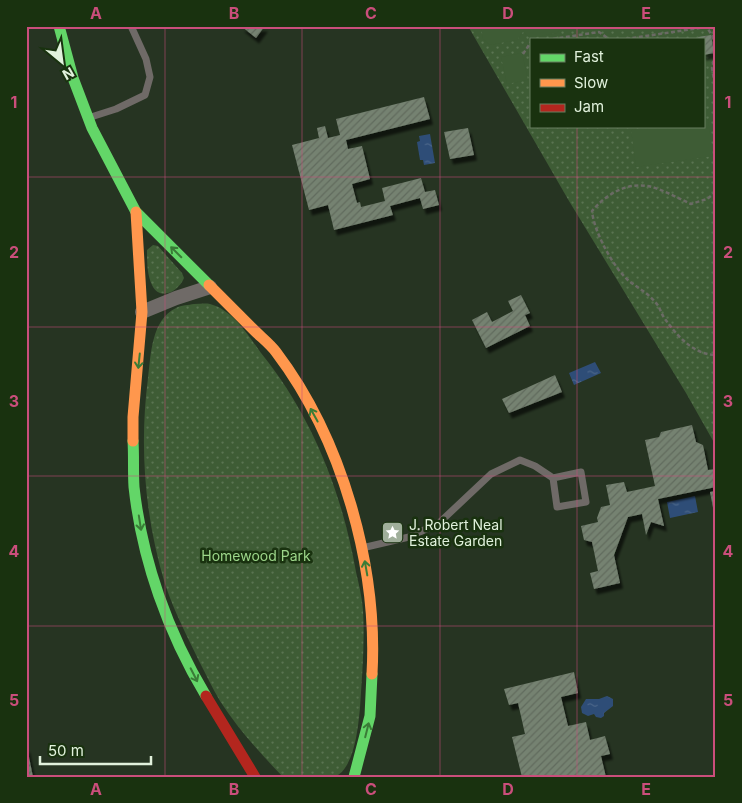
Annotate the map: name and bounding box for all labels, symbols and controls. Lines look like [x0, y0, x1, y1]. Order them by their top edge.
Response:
text: A [90, 3, 102, 23]
text: B [229, 3, 239, 23]
text: C [365, 3, 377, 23]
text: D [502, 3, 514, 23]
text: E [641, 3, 651, 23]
north arrow [38, 38, 88, 88]
legend [530, 38, 704, 128]
text: Fast [574, 47, 604, 66]
text: N [60, 64, 77, 84]
text: Slow [574, 73, 608, 92]
text: 1 [11, 92, 17, 112]
text: 1 [725, 92, 731, 112]
text: Jam [574, 97, 604, 116]
text: 2 [9, 242, 19, 262]
text: 2 [723, 242, 733, 262]
one-way arrow [170, 247, 182, 259]
one-way arrow [134, 353, 144, 369]
text: 3 [9, 391, 19, 411]
text: 3 [723, 391, 733, 411]
one-way arrow [309, 408, 318, 423]
one-way arrow [135, 514, 145, 530]
place label: J. Robert Neal Estate Garden [409, 516, 503, 549]
place icon: J. Robert Neal Estate Garden [381, 521, 405, 545]
text: 4 [9, 541, 20, 561]
text: 4 [723, 541, 734, 561]
park label: Homewood Park [201, 547, 311, 564]
one-way arrow [360, 561, 370, 577]
one-way arrow [190, 667, 199, 682]
text: 5 [9, 690, 19, 710]
text: 5 [723, 690, 733, 710]
one-way arrow [363, 722, 372, 738]
scale bar [40, 733, 151, 765]
text: 50 m [48, 741, 84, 760]
text: A [90, 779, 102, 799]
text: B [229, 779, 239, 799]
text: C [365, 779, 377, 799]
text: D [502, 779, 514, 799]
text: E [641, 779, 651, 799]

